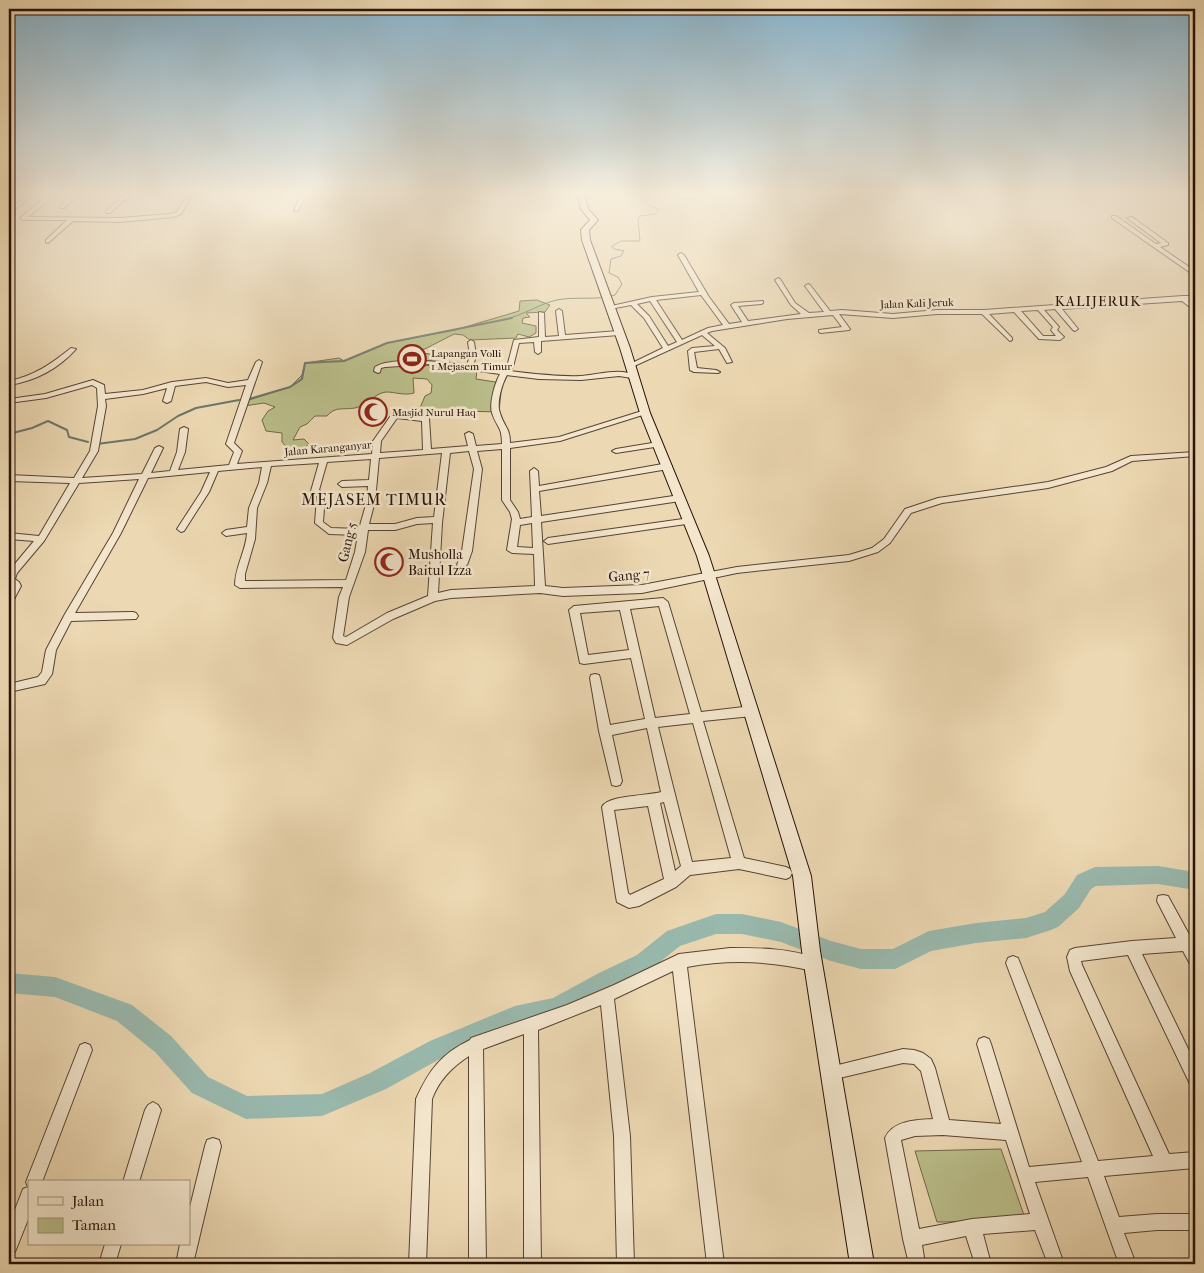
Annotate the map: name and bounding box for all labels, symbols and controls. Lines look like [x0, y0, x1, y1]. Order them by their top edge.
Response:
district label: KALIJERUK [1055, 293, 1141, 310]
street label: Jalan Kali Jeruk [879, 296, 954, 311]
sports icon: Lapangan Volli 1 Mejasem Timur [397, 344, 427, 374]
place label: Lapangan Volli 1 Mejasem Timur [431, 347, 512, 373]
mosque icon: Masjid Nurul Haq [358, 397, 388, 427]
place label: Masjid Nurul Haq [392, 406, 476, 419]
street label: Jalan Karanganyar [283, 438, 373, 459]
district label: MEJASEM TIMUR [301, 490, 447, 509]
street label: Gang 5 [334, 520, 361, 564]
place label: Musholla Baitul Izza [408, 546, 472, 579]
mosque icon: Musholla Baitul Izza [374, 547, 404, 577]
street label: Gang 7 [608, 565, 651, 586]
legend [28, 1180, 190, 1246]
text: Jalan [71, 1192, 104, 1210]
text: Taman [72, 1216, 116, 1234]

